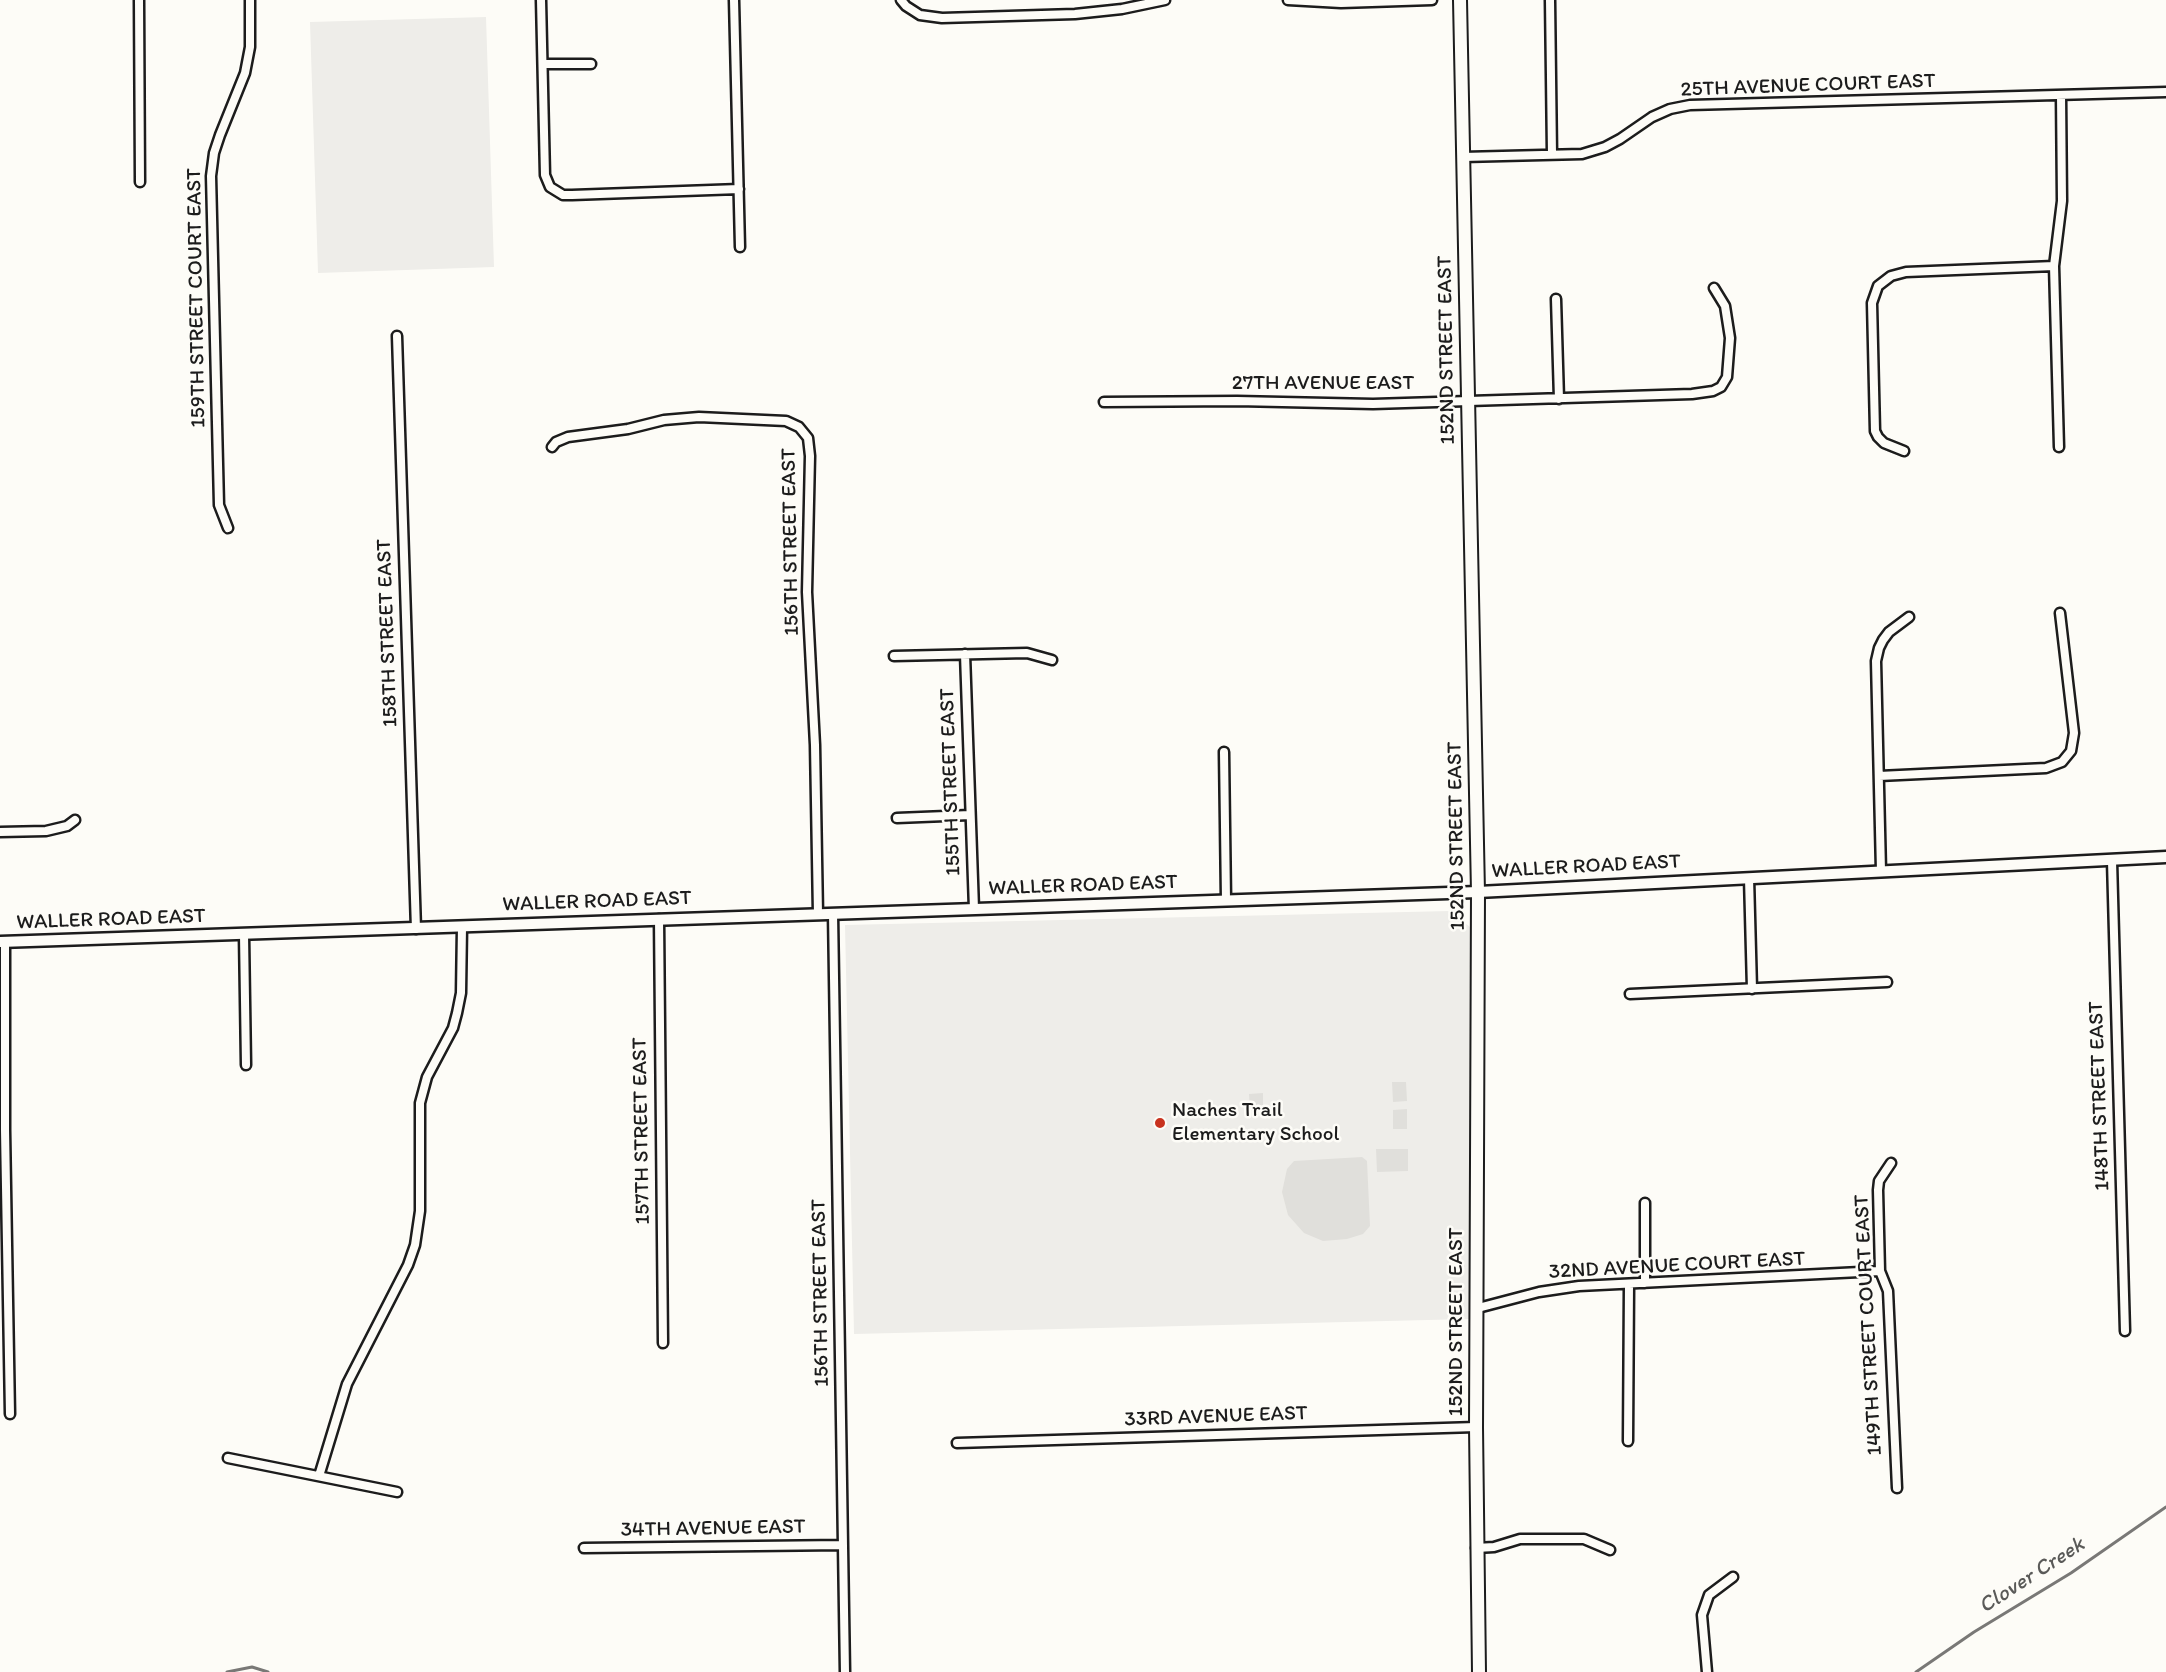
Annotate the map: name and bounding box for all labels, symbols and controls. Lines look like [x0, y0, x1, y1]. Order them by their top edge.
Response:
street label: 25TH AVENUE COURT EAST [1680, 69, 1936, 103]
street label: 159TH STREET COURT EAST [182, 168, 212, 428]
street label: 152ND STREET EAST [1433, 255, 1461, 445]
street label: 27TH AVENUE EAST [1232, 371, 1414, 397]
street label: 156TH STREET EAST [777, 448, 805, 636]
street label: 158TH STREET EAST [372, 538, 404, 728]
street label: 155TH STREET EAST [935, 688, 967, 876]
street label: 152ND STREET EAST [1443, 741, 1471, 931]
street label: WALLER ROAD EAST [1491, 849, 1681, 885]
street label: WALLER ROAD EAST [988, 870, 1178, 902]
street label: WALLER ROAD EAST [502, 886, 692, 918]
street label: WALLER ROAD EAST [16, 904, 206, 936]
street label: 148TH STREET EAST [2084, 1001, 2116, 1191]
street label: 157TH STREET EAST [628, 1037, 656, 1225]
place label: Naches Trail Elementary School [1172, 1098, 1339, 1148]
marker: Naches Trail Elementary School [1153, 1116, 1167, 1130]
street label: 149TH STREET COURT EAST [1850, 1194, 1888, 1456]
street label: 156TH STREET EAST [807, 1199, 835, 1387]
street label: 152ND STREET EAST [1444, 1228, 1470, 1416]
street label: 32ND AVENUE COURT EAST [1548, 1247, 1806, 1285]
street label: 33RD AVENUE EAST [1124, 1401, 1308, 1433]
street label: 34TH AVENUE EAST [620, 1515, 806, 1543]
water label: Clover Creek [1974, 1532, 2090, 1620]

